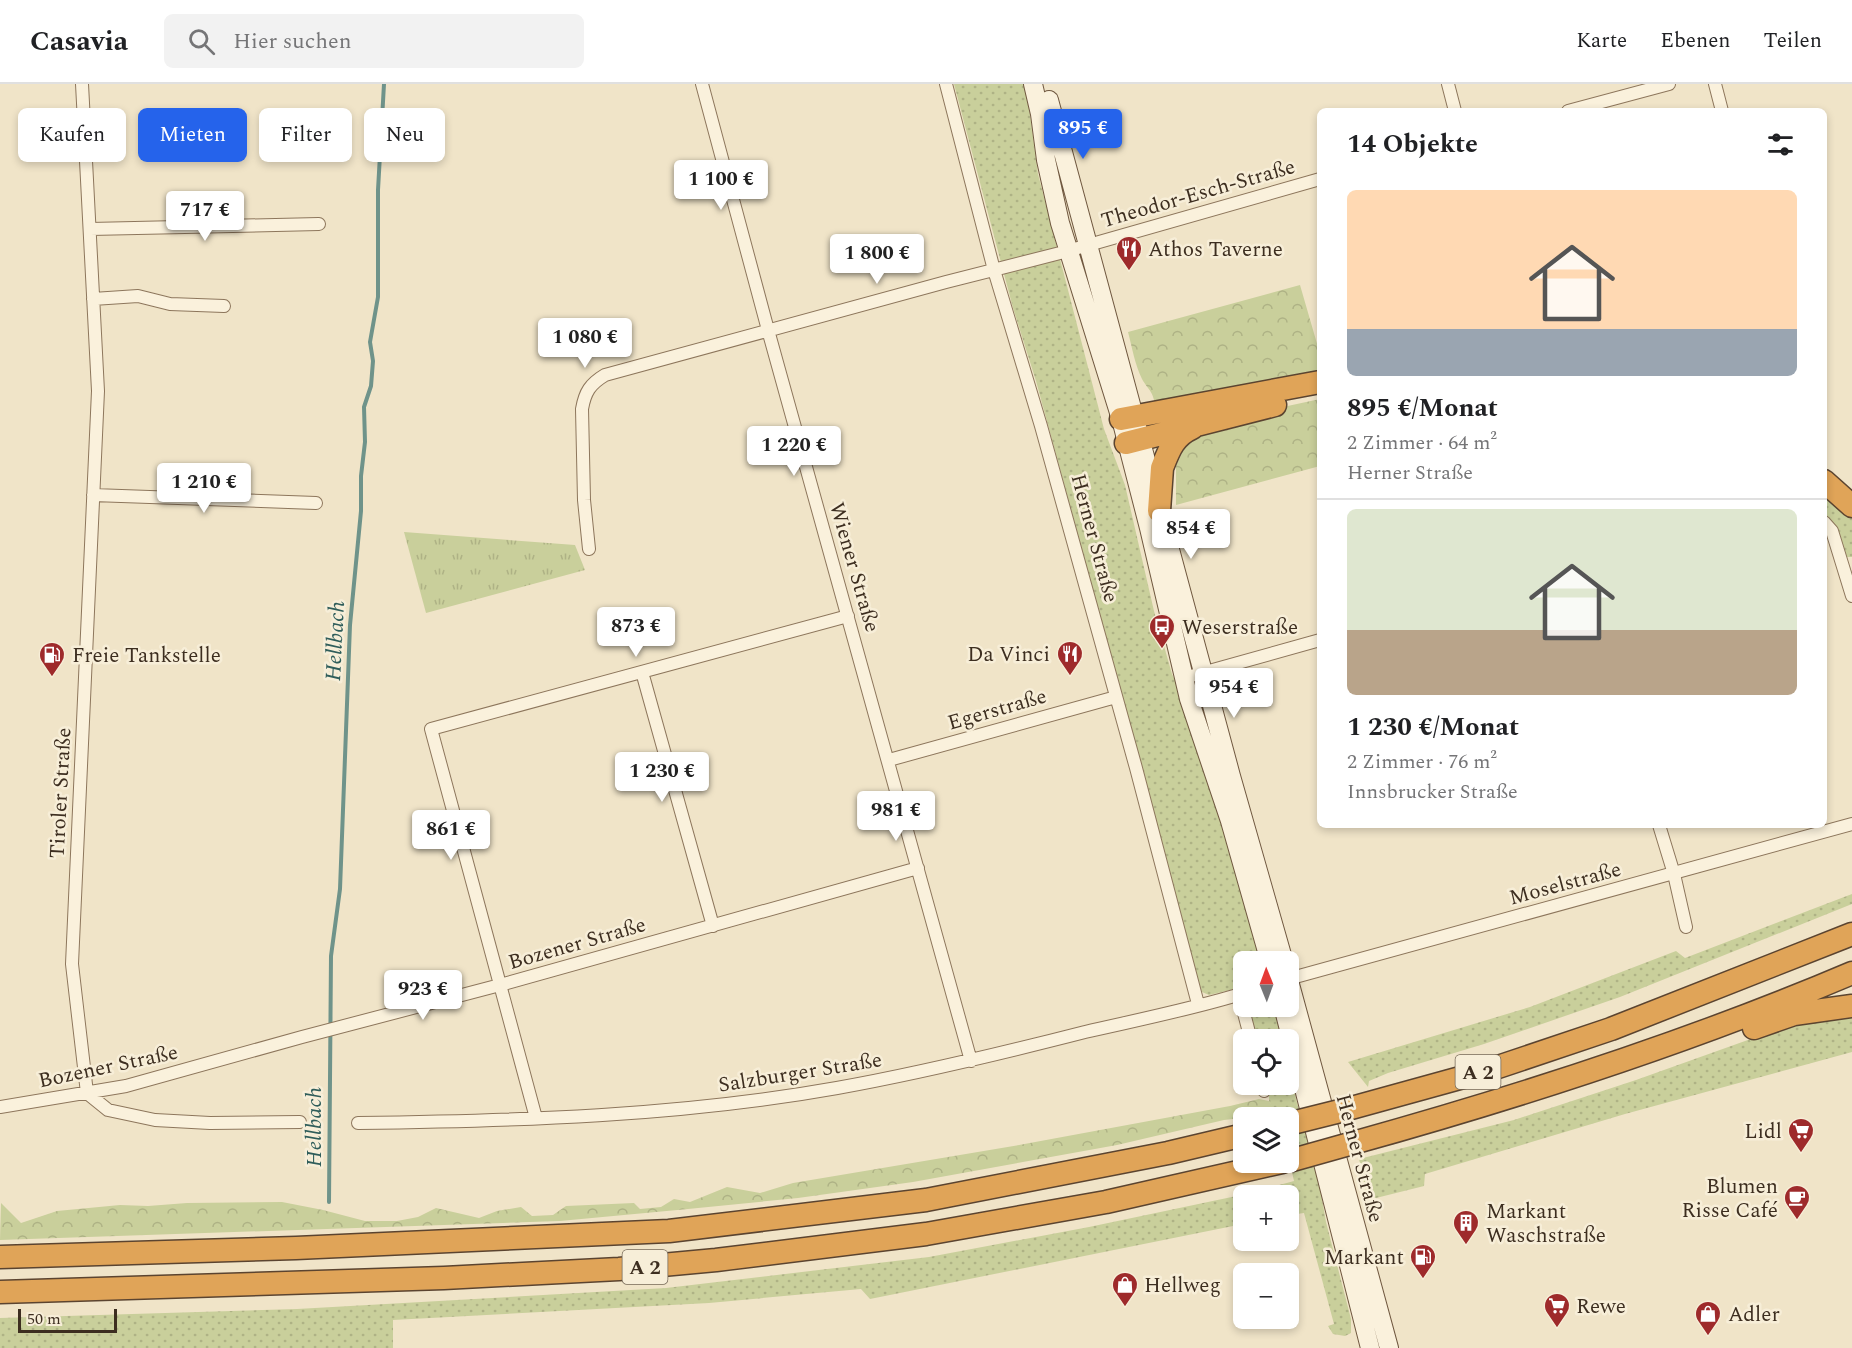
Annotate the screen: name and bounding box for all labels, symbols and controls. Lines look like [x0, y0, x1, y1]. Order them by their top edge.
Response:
search box [164, 14, 584, 68]
text: Casavia [30, 20, 128, 63]
icon: search [185, 25, 218, 58]
text: Hier suchen [233, 25, 351, 58]
text: Karte [1576, 25, 1627, 57]
text: Ebenen [1660, 25, 1731, 57]
text: Teilen [1764, 25, 1822, 57]
chip: Kaufen [18, 108, 126, 162]
chip: Mieten [138, 108, 247, 162]
chip: Filter [259, 108, 352, 162]
chip: Neu [364, 108, 445, 162]
pin: 895 € [1041, 109, 1125, 160]
text: 895 € [1058, 113, 1108, 143]
text: 14 Objekte [1347, 124, 1478, 164]
icon: filters [1764, 128, 1797, 161]
street label: Theodor-Esch-Straße [1097, 151, 1299, 237]
pin: 1 100 € [666, 160, 776, 211]
text: 1 100 € [688, 164, 754, 194]
pin: 717 € [163, 191, 247, 242]
text: 717 € [180, 195, 230, 225]
icon: home [1518, 229, 1626, 337]
pin: 1 800 € [822, 234, 932, 285]
restaurant icon: Athos Taverne [1114, 234, 1144, 272]
place label: Athos Taverne [1148, 234, 1283, 266]
text: 1 800 € [844, 238, 910, 268]
pin: 1 080 € [530, 318, 640, 369]
text: 1 080 € [552, 322, 618, 352]
text: 895 €/Monat [1347, 388, 1498, 428]
pin: 1 220 € [739, 426, 849, 477]
text: 2 Zimmer · 64 m² [1347, 428, 1497, 458]
text: 1 220 € [761, 430, 827, 460]
text: Herner Straße [1347, 458, 1473, 488]
pin: 1 210 € [149, 463, 259, 514]
text: 1 210 € [171, 467, 237, 497]
street label: Herner Straße [1061, 470, 1127, 606]
street label: Wiener Straße [820, 499, 888, 636]
pin: 854 € [1149, 509, 1233, 560]
text: 854 € [1166, 513, 1216, 543]
icon: home [1518, 548, 1626, 656]
water label: Hellbach [317, 600, 354, 682]
pin: 873 € [594, 607, 678, 658]
text: 873 € [611, 611, 661, 641]
bus stop icon: Weserstraße [1147, 612, 1177, 650]
place label: Weserstraße [1182, 612, 1298, 644]
place label: Da Vinci [967, 639, 1050, 671]
restaurant icon: Da Vinci [1055, 639, 1085, 677]
fuel station icon: Freie Tankstelle [37, 640, 67, 678]
place label: Freie Tankstelle [72, 640, 221, 672]
pin: 954 € [1192, 668, 1276, 719]
text: 954 € [1209, 672, 1259, 702]
street label: Egerstraße [944, 681, 1051, 739]
text: 1 230 €/Monat [1347, 707, 1519, 747]
street label: Tiroler Straße [42, 727, 80, 859]
text: 2 Zimmer · 76 m² [1347, 747, 1497, 777]
pin: 1 230 € [607, 752, 717, 803]
text: 1 230 € [629, 756, 695, 786]
text: Innsbrucker Straße [1347, 777, 1518, 807]
pin: 981 € [854, 791, 938, 842]
text: 981 € [871, 795, 921, 825]
pin: 861 € [409, 810, 493, 861]
text: 861 € [426, 814, 476, 844]
street label: Moselstraße [1506, 854, 1625, 914]
street label: Bozener Straße [505, 909, 650, 979]
north arrow [1233, 951, 1299, 1017]
map controls [1233, 951, 1299, 1329]
pin: 923 € [381, 970, 465, 1021]
text: 923 € [398, 974, 448, 1004]
button: locate [1233, 1029, 1299, 1095]
street label: Bozener Straße [36, 1037, 181, 1097]
street label: Salzburger Straße [716, 1044, 884, 1102]
road number: A 2 [1456, 1055, 1500, 1089]
water label: Hellbach [298, 1087, 331, 1167]
street label: Herner Straße [1326, 1090, 1392, 1226]
button: layers [1233, 1107, 1299, 1173]
place label: Lidl [1744, 1116, 1782, 1148]
supermarket icon: Lidl [1786, 1116, 1816, 1154]
place label: Blumen Risse Café [1682, 1171, 1778, 1227]
cafe icon: Blumen Risse Café [1782, 1183, 1812, 1221]
button: + [1233, 1185, 1299, 1251]
place label: Markant Waschstraße [1486, 1196, 1606, 1252]
building icon: Markant Waschstraße [1451, 1208, 1481, 1246]
place label: Markant [1324, 1242, 1404, 1274]
fuel station icon: Markant [1408, 1242, 1438, 1280]
road number: A 2 [622, 1250, 668, 1284]
button: − [1233, 1263, 1299, 1329]
shop icon: Hellweg [1110, 1270, 1140, 1308]
place label: Hellweg [1144, 1270, 1221, 1302]
supermarket icon: Rewe [1542, 1291, 1572, 1329]
place label: Rewe [1576, 1291, 1626, 1323]
shop icon: Adler [1693, 1299, 1723, 1337]
place label: Adler [1728, 1299, 1780, 1331]
scale bar [18, 1306, 117, 1334]
text: 50 m [27, 1307, 61, 1331]

